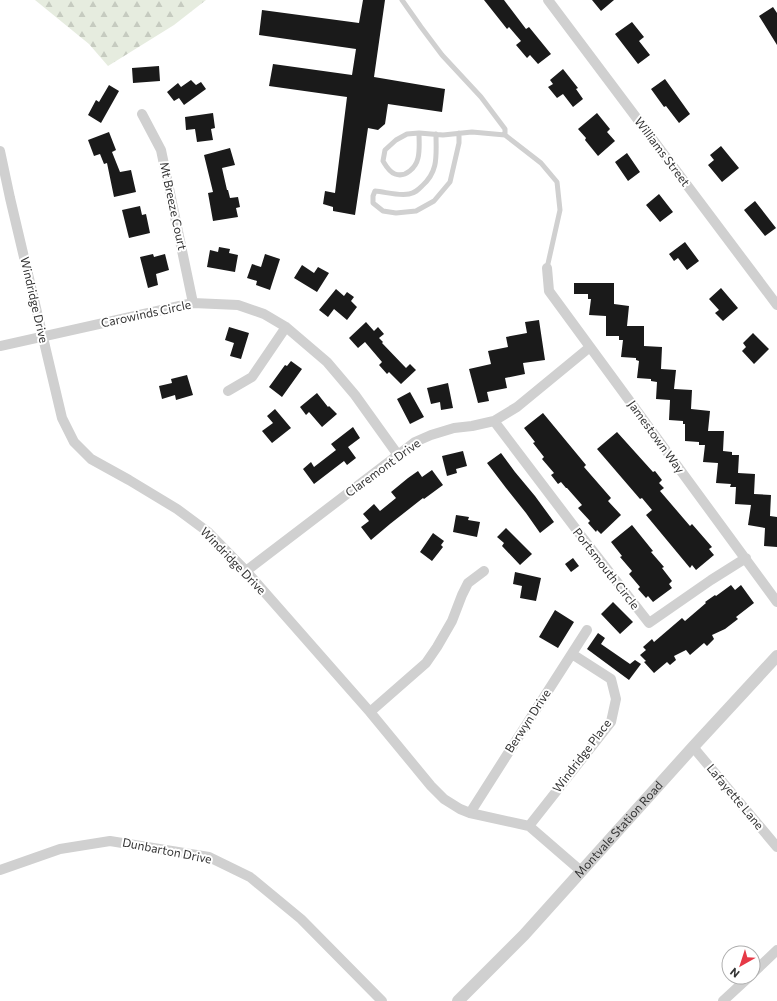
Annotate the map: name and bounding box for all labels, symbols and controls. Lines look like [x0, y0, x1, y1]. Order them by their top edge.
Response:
street label: Williams Street [632, 114, 693, 189]
street label: Mt Breeze Court [158, 160, 190, 251]
street label: Windridge Drive [18, 255, 52, 344]
street label: Carowinds Circle [100, 297, 192, 329]
street label: Jamestown Way [625, 397, 688, 476]
street label: Claremont Drive [342, 435, 423, 499]
street label: Windridge Drive [198, 524, 269, 597]
street label: Portsmouth Circle [571, 525, 643, 612]
street label: Berwyn Drive [501, 686, 553, 755]
street label: Windridge Place [549, 716, 613, 795]
street label: Lafayette Lane [704, 761, 767, 832]
street label: Montvale Station Road [571, 778, 665, 880]
street label: Dunbarton Drive [121, 834, 213, 866]
north arrow [721, 945, 761, 985]
text: N [727, 966, 742, 981]

